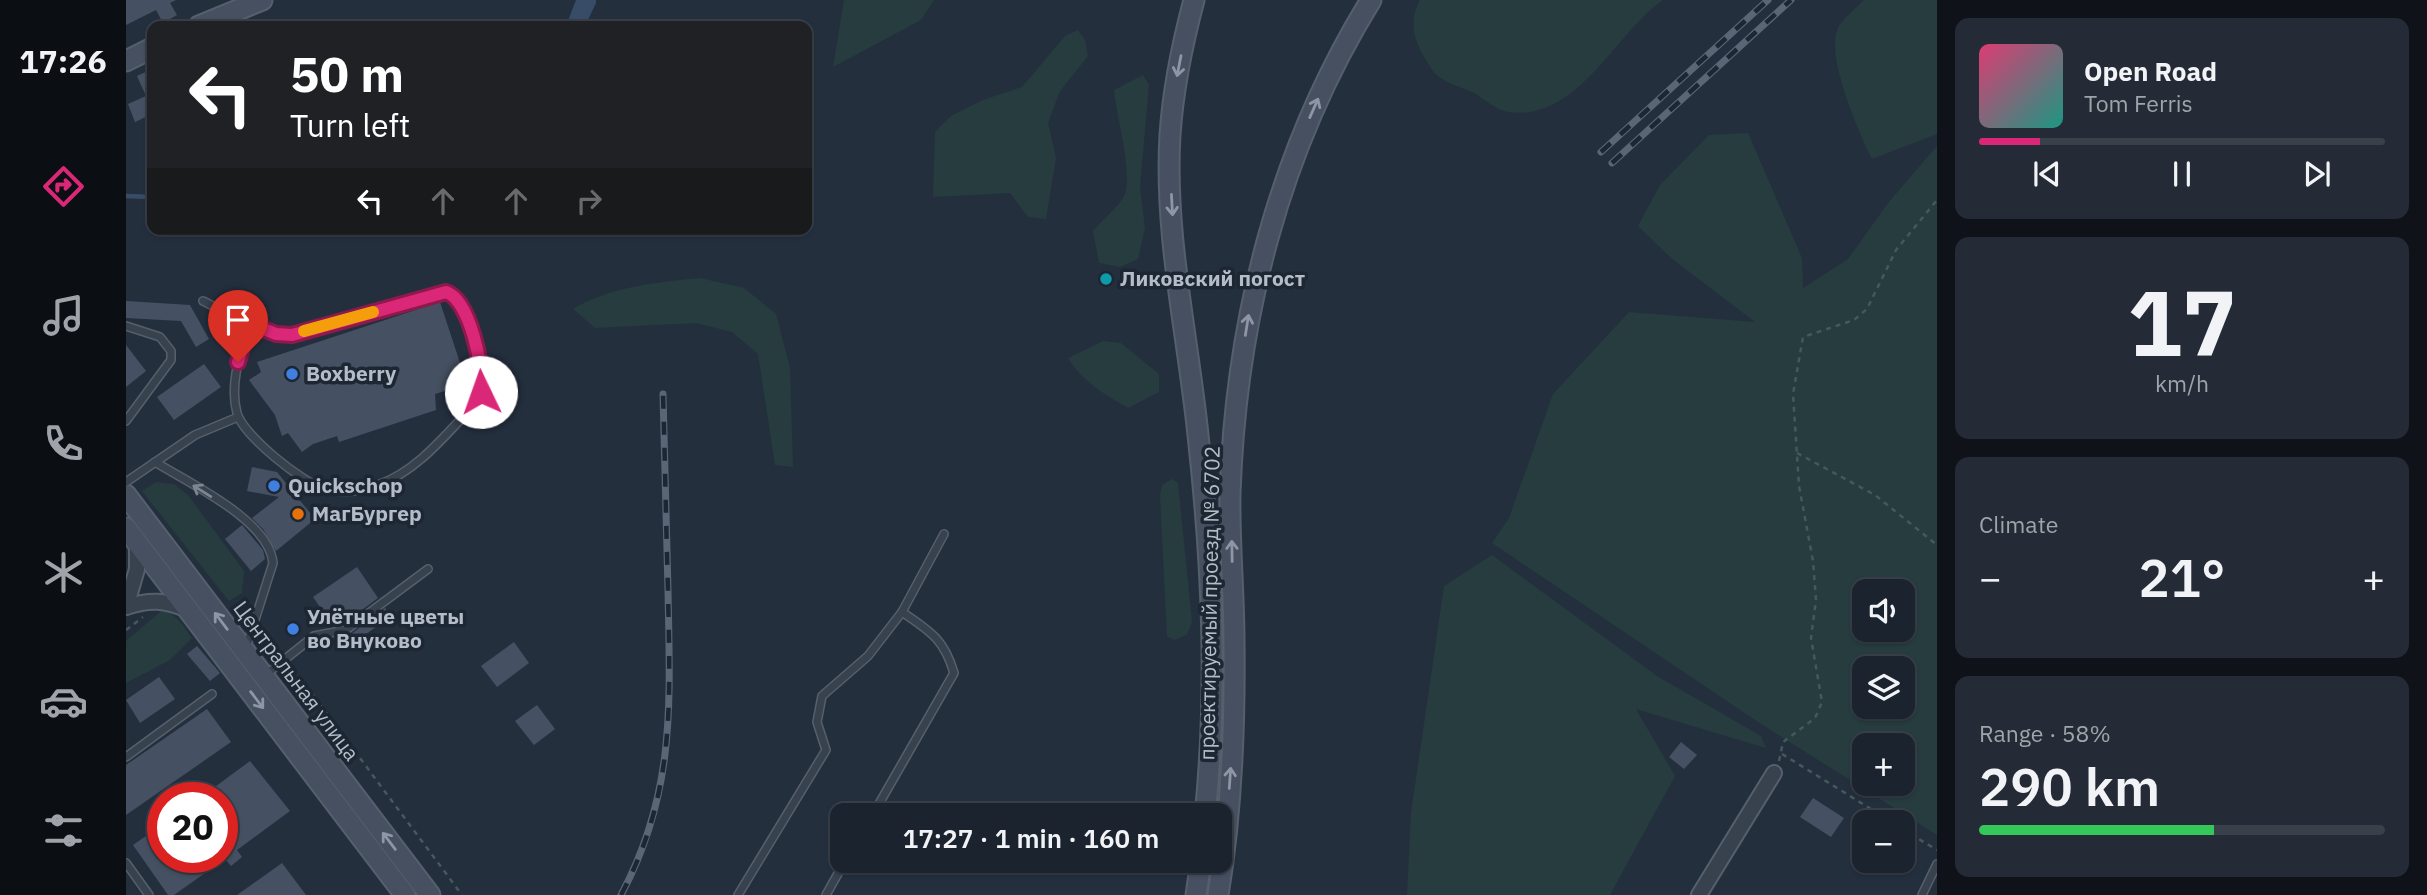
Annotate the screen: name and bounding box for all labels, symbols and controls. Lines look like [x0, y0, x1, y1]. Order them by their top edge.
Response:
text: 17:26 [19, 40, 107, 82]
text: 50 m [290, 42, 404, 105]
icon: left [175, 49, 266, 140]
one-way arrow [1171, 54, 1185, 77]
text: Open Road [2084, 54, 2217, 88]
text: Tom Ferris [2084, 88, 2193, 118]
one-way arrow [1308, 98, 1321, 119]
text: Turn left [290, 104, 410, 146]
icon: previous [2028, 155, 2066, 193]
icon: pause [2163, 155, 2201, 193]
icon: next [2298, 155, 2336, 193]
icon: directions [39, 162, 88, 211]
icon: left [351, 182, 389, 220]
icon: ahead [424, 182, 462, 220]
icon: ahead [497, 182, 535, 220]
icon: right [570, 182, 608, 220]
one-way arrow [1165, 193, 1178, 216]
text: 17 [2127, 263, 2237, 381]
place label: Ликовский погост [1120, 264, 1305, 292]
marker: Ликовский погост [1098, 271, 1114, 287]
pin [208, 290, 268, 362]
icon: music [39, 291, 88, 340]
icon: arrive [219, 301, 257, 339]
one-way arrow [1241, 314, 1254, 336]
position arrow [444, 355, 518, 429]
place label: Boxberry [306, 359, 397, 387]
marker: Boxberry [284, 366, 300, 382]
text: km/h [2155, 368, 2209, 398]
icon: phone [39, 419, 88, 468]
street label: проектируемый проезд № 6702 [1192, 445, 1226, 761]
place label: Quickschop [288, 471, 403, 499]
marker: Quickschop [266, 478, 282, 494]
one-way arrow [192, 484, 212, 498]
place label: МагБургер [312, 499, 422, 527]
marker: МагБургер [290, 506, 306, 522]
text: Climate [1979, 509, 2058, 539]
one-way arrow [1226, 540, 1239, 563]
text: 21° [2139, 544, 2225, 611]
icon: climate [39, 548, 88, 597]
text: − [1979, 553, 2002, 602]
text: + [2362, 553, 2385, 602]
map controls [1852, 579, 1915, 873]
button: sound [1852, 579, 1915, 642]
street label: Центральная улица [227, 595, 366, 766]
place label: Улётные цветы во Внуково [307, 602, 464, 654]
one-way arrow [214, 612, 229, 630]
marker: Улётные цветы во Внуково [285, 621, 301, 637]
button: layers [1852, 656, 1915, 719]
icon: car [39, 677, 88, 726]
one-way arrow [249, 690, 264, 708]
text: Range · 58% [1979, 718, 2111, 748]
button: + [1852, 733, 1915, 796]
text: 290 km [1979, 753, 2160, 820]
one-way arrow [1224, 767, 1237, 790]
speed limit sign: 20 [147, 782, 238, 873]
icon: filters [39, 806, 88, 855]
button: − [1852, 810, 1915, 873]
text: 17:27 · 1 min · 160 m [903, 821, 1159, 855]
one-way arrow [381, 832, 396, 850]

